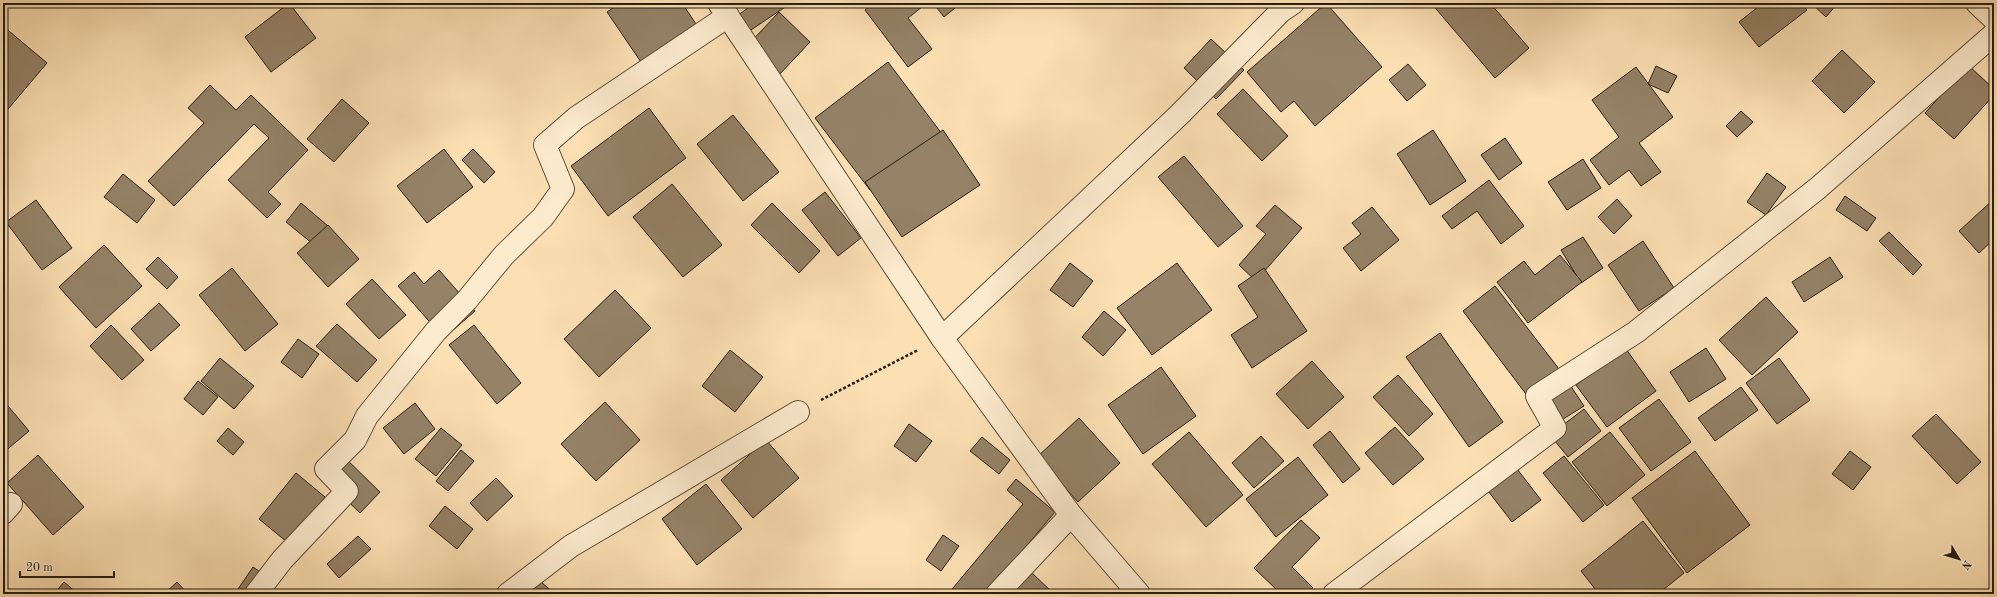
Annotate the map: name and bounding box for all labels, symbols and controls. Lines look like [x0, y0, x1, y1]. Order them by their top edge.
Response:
north arrow [1939, 539, 1979, 579]
scale bar [20, 553, 114, 579]
text: N [1958, 558, 1973, 571]
text: 20 m [26, 562, 53, 574]

